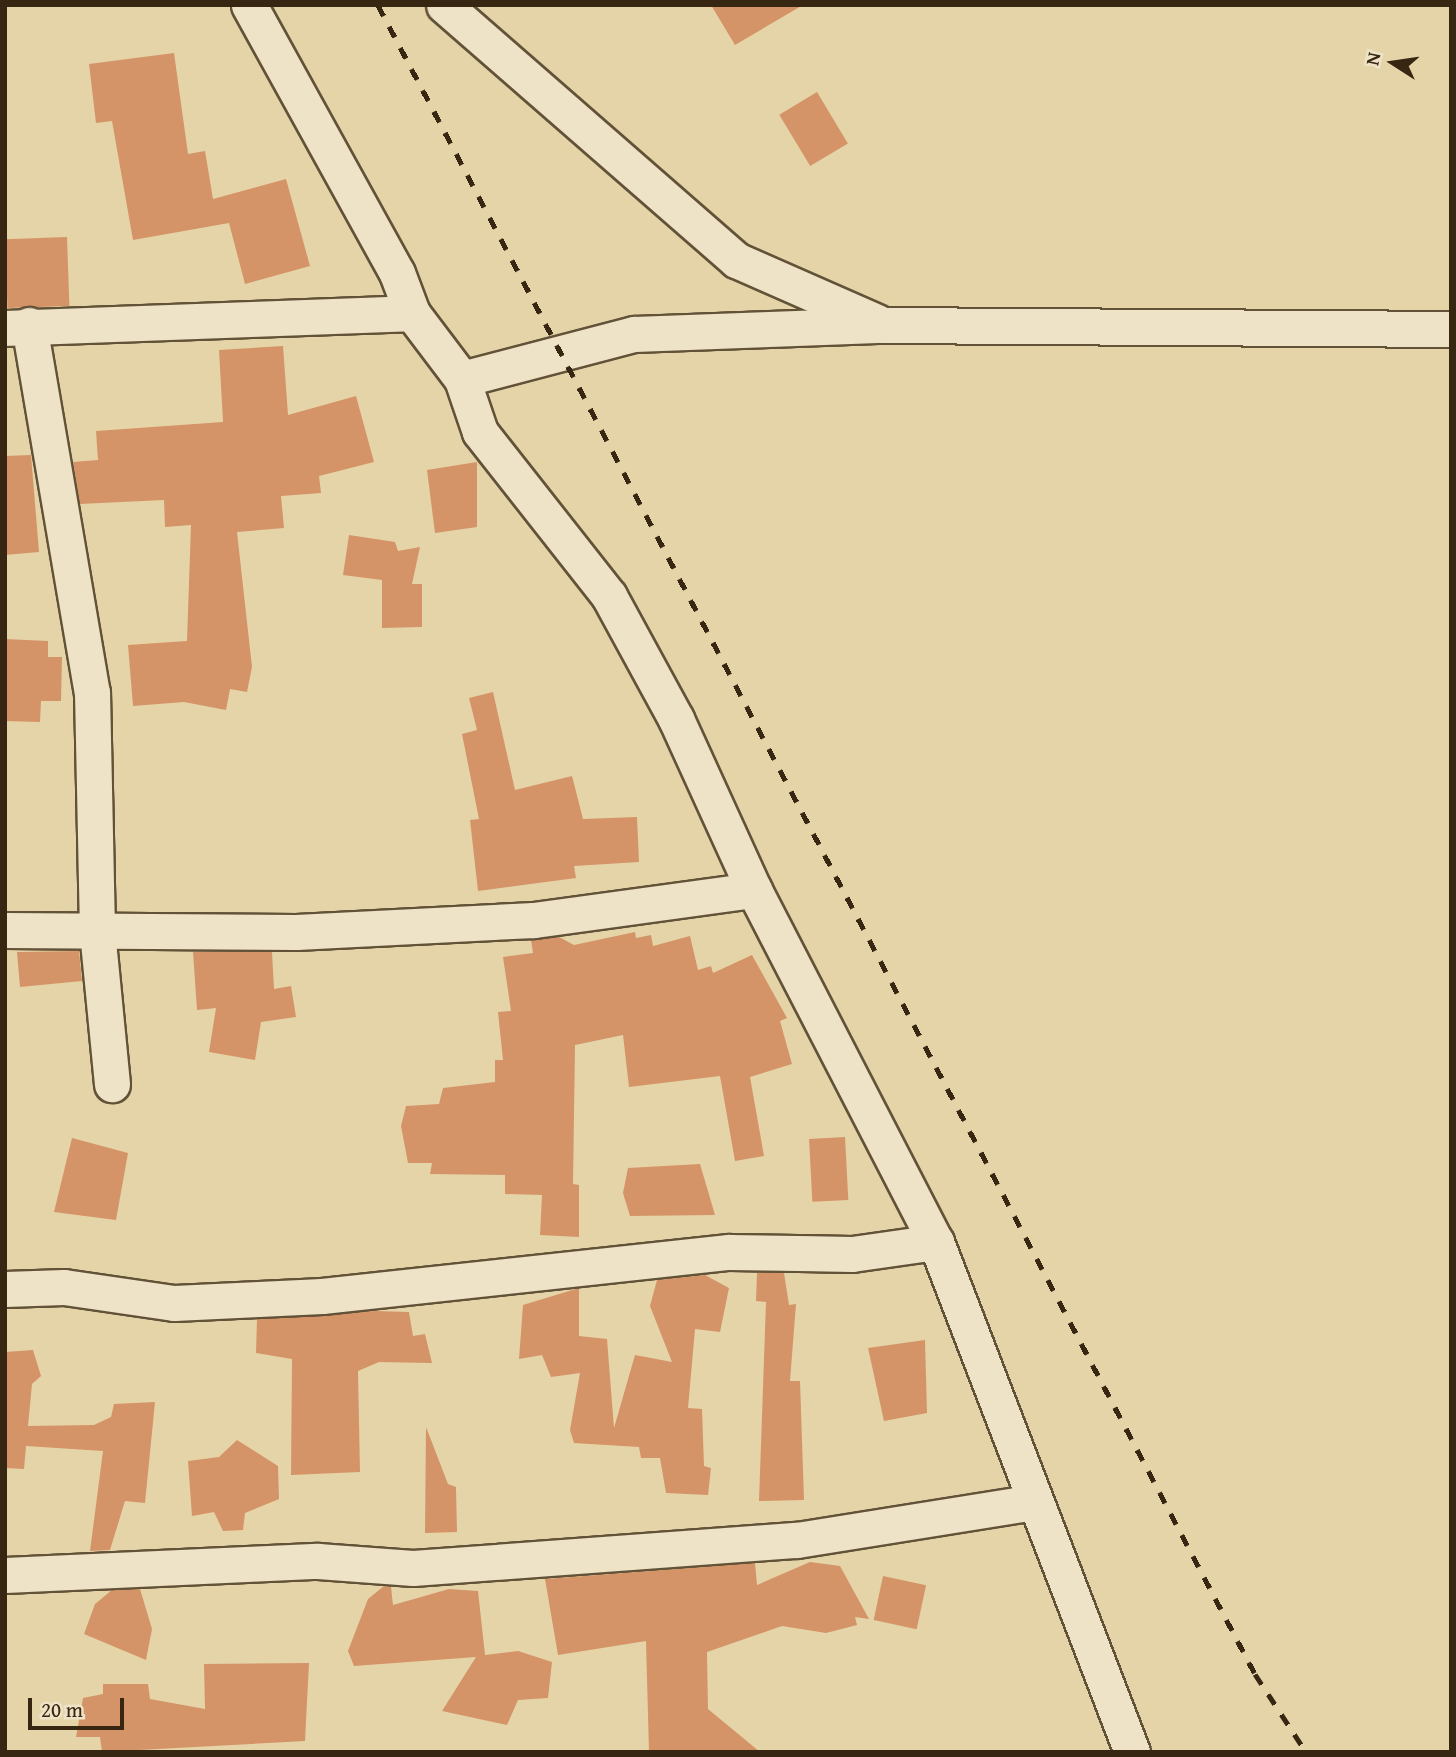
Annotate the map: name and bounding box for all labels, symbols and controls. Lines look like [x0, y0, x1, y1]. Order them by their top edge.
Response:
north arrow [1358, 28, 1428, 98]
text: N [1357, 50, 1387, 68]
scale bar [32, 1684, 128, 1728]
text: 20 m [41, 1694, 83, 1725]

